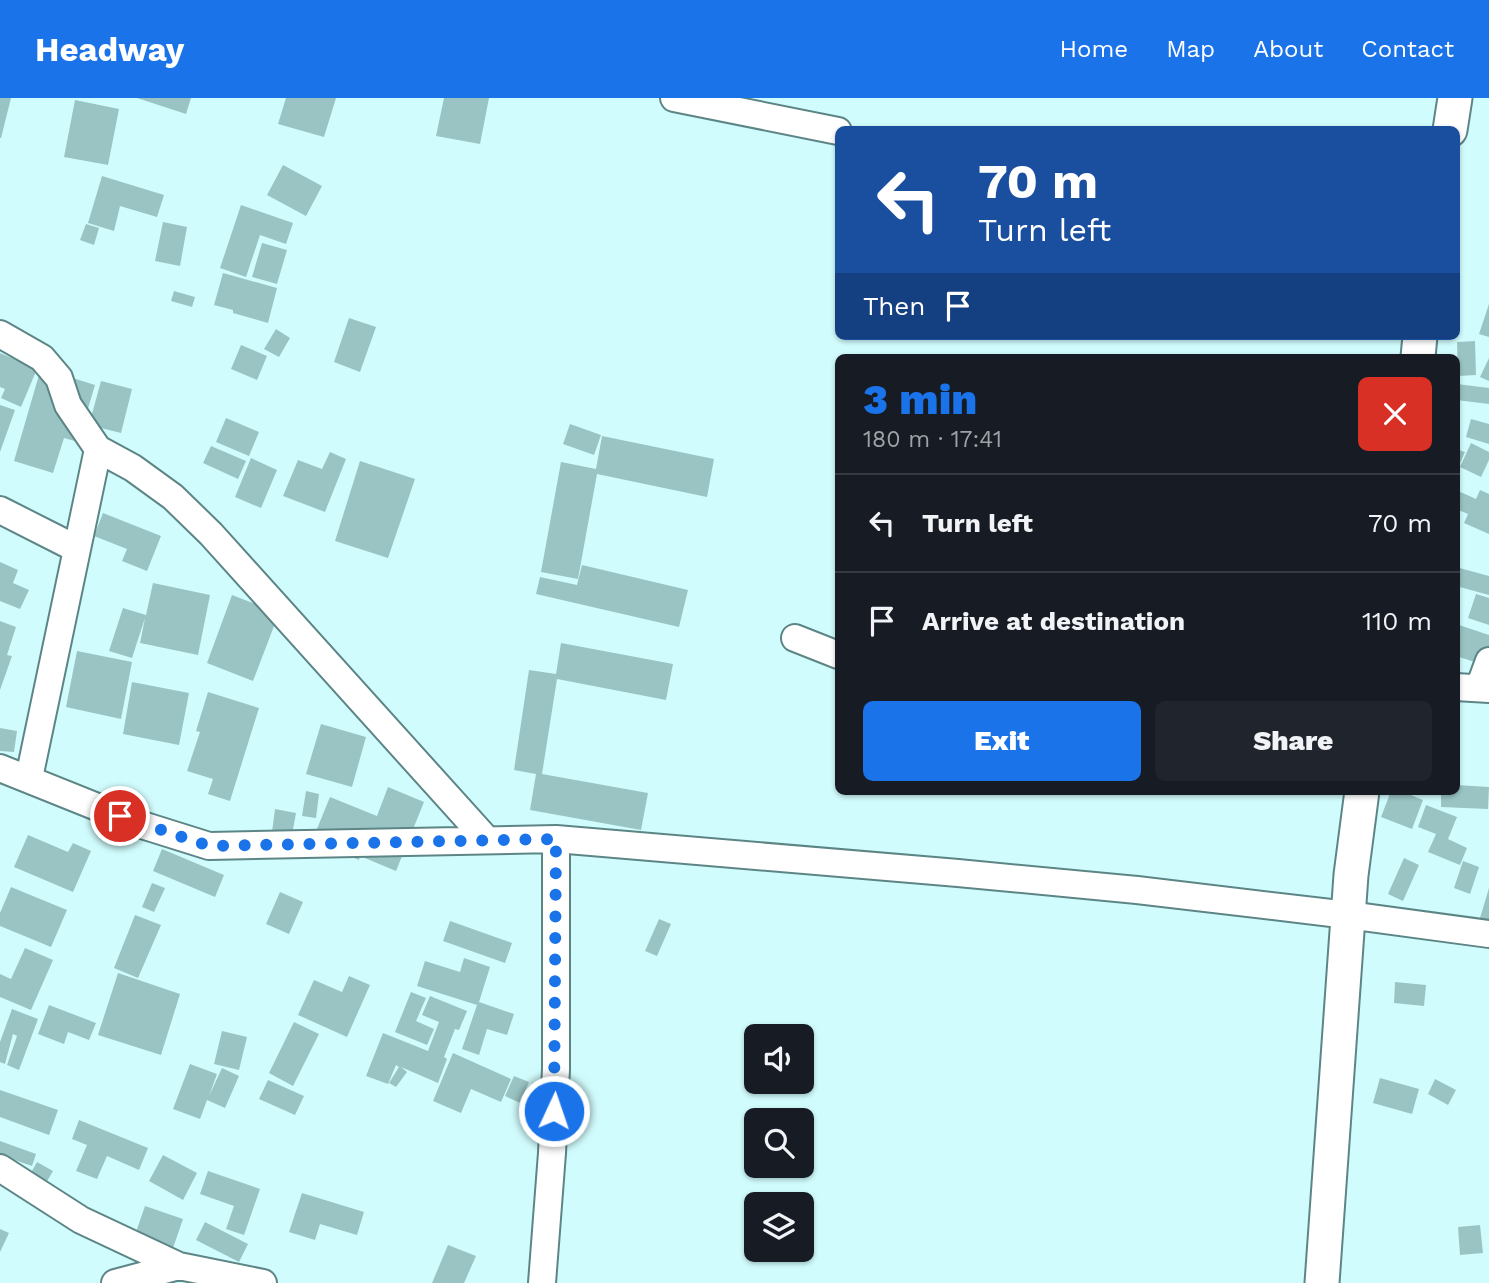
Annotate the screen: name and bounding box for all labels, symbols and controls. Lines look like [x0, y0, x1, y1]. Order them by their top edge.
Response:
text: Headway [35, 30, 184, 69]
text: Home [1060, 35, 1128, 63]
text: Map [1166, 35, 1215, 63]
text: About [1253, 35, 1323, 63]
text: Contact [1361, 35, 1454, 63]
text: 70 m [978, 152, 1098, 210]
icon: left [863, 154, 954, 245]
text: Turn left [978, 211, 1111, 249]
icon: arrive [939, 287, 977, 325]
text: Then [863, 291, 925, 321]
text: 3 min [863, 375, 977, 424]
button: close [1358, 377, 1432, 451]
text: 180 m · 17:41 [863, 426, 1002, 453]
icon: left [863, 504, 901, 542]
text: Turn left [922, 508, 1033, 538]
text: 70 m [1368, 508, 1432, 538]
icon: arrive [863, 602, 901, 640]
text: Arrive at destination [922, 606, 1185, 636]
text: 110 m [1362, 606, 1432, 636]
button: Exit [863, 701, 1141, 781]
button: Share [1155, 701, 1432, 781]
pin [90, 786, 150, 846]
icon: arrive [101, 797, 139, 835]
map controls [744, 1024, 814, 1262]
button: sound [744, 1024, 814, 1094]
position arrow [517, 1074, 591, 1148]
button: search [744, 1108, 814, 1178]
button: layers [744, 1192, 814, 1262]

